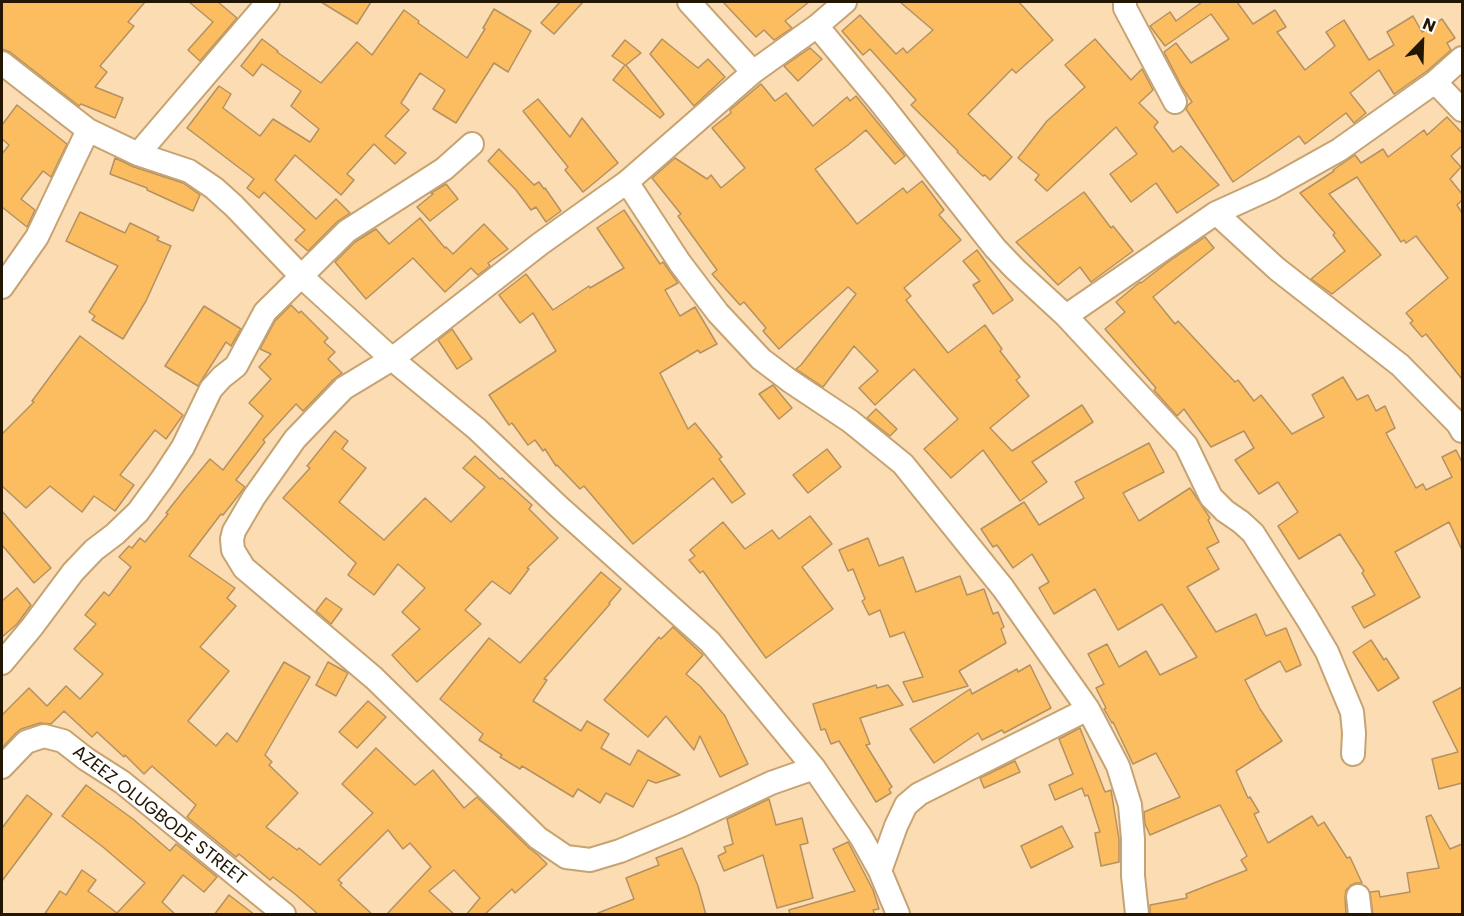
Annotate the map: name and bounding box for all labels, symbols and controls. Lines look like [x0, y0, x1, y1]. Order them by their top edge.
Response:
north arrow [1392, 12, 1452, 72]
text: N [1419, 12, 1439, 38]
street label: AZEEZ OLUGBODE STREET [68, 742, 250, 890]

